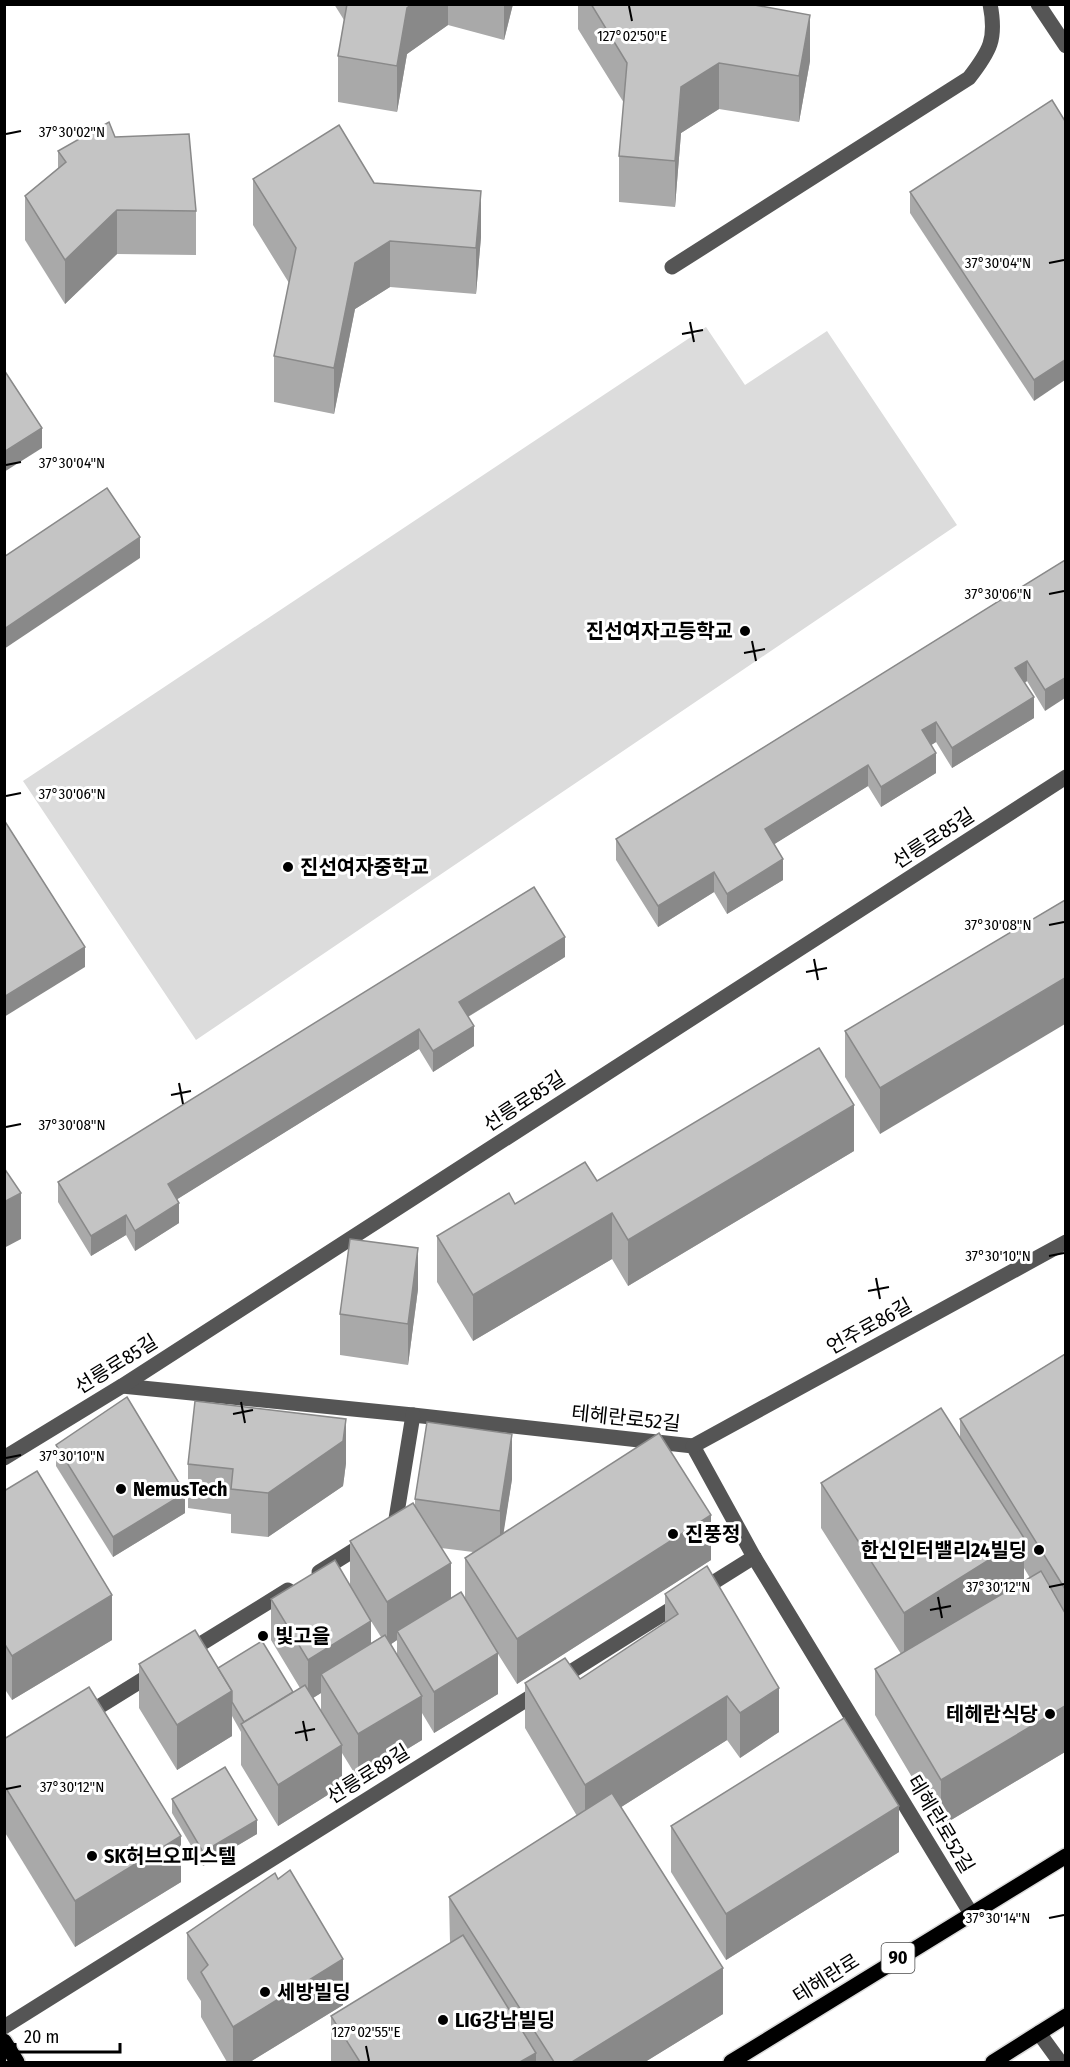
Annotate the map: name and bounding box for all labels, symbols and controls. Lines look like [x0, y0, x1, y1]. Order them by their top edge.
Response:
text: 127°02'50"E [597, 27, 667, 45]
text: 37°30'02"N [39, 123, 105, 141]
text: 37°30'04"N [965, 254, 1031, 272]
text: 37°30'04"N [39, 454, 105, 472]
text: 37°30'06"N [965, 585, 1032, 603]
place label: 진선여자고등학교 [586, 619, 733, 643]
marker: 진선여자고등학교 [738, 624, 752, 638]
text: 37°30'06"N [39, 785, 106, 803]
street label: 선릉로85길 [888, 803, 978, 873]
place label: 진선여자중학교 [300, 855, 429, 879]
marker: 진선여자중학교 [281, 860, 295, 874]
text: 37°30'08"N [964, 916, 1032, 934]
street label: 선릉로85길 [479, 1066, 569, 1136]
text: 37°30'08"N [38, 1116, 106, 1134]
text: 37°30'10"N [965, 1247, 1031, 1265]
street label: 언주로86길 [822, 1293, 916, 1359]
street label: 선릉로85길 [70, 1329, 162, 1399]
street label: 테헤란로52길 [570, 1400, 682, 1436]
text: 37°30'10"N [39, 1447, 105, 1465]
place label: NemusTech [133, 1477, 228, 1501]
marker: NemusTech [114, 1482, 128, 1496]
place label: 진풍정 [685, 1522, 740, 1546]
marker: 진풍정 [666, 1527, 680, 1541]
place label: 한신인터밸리24빌딩 [861, 1538, 1027, 1562]
marker: 한신인터밸리24빌딩 [1032, 1543, 1046, 1557]
text: 37°30'12"N [966, 1578, 1030, 1596]
place label: 빛고을 [275, 1624, 330, 1648]
marker: 빛고을 [256, 1629, 270, 1643]
place label: 테헤란식당 [946, 1702, 1038, 1726]
marker: 테헤란식당 [1043, 1707, 1057, 1721]
street label: 선릉로89길 [322, 1739, 414, 1809]
street label: 테헤란로52길 [902, 1771, 980, 1877]
text: 37°30'12"N [40, 1778, 104, 1796]
place label: SK허브오피스텔 [104, 1844, 236, 1868]
marker: SK허브오피스텔 [85, 1849, 99, 1863]
text: 37°30'14"N [966, 1909, 1030, 1927]
road number: 90 [882, 1943, 914, 1973]
street label: 테헤란로 [788, 1948, 864, 2008]
place label: 세방빌딩 [277, 1980, 351, 2004]
marker: 세방빌딩 [258, 1985, 272, 1999]
place label: LIG강남빌딩 [455, 2008, 555, 2032]
marker: LIG강남빌딩 [436, 2013, 450, 2027]
scale bar [15, 2016, 120, 2054]
text: 127°02'55"E [332, 2023, 400, 2041]
text: 20 m [24, 2026, 59, 2048]

